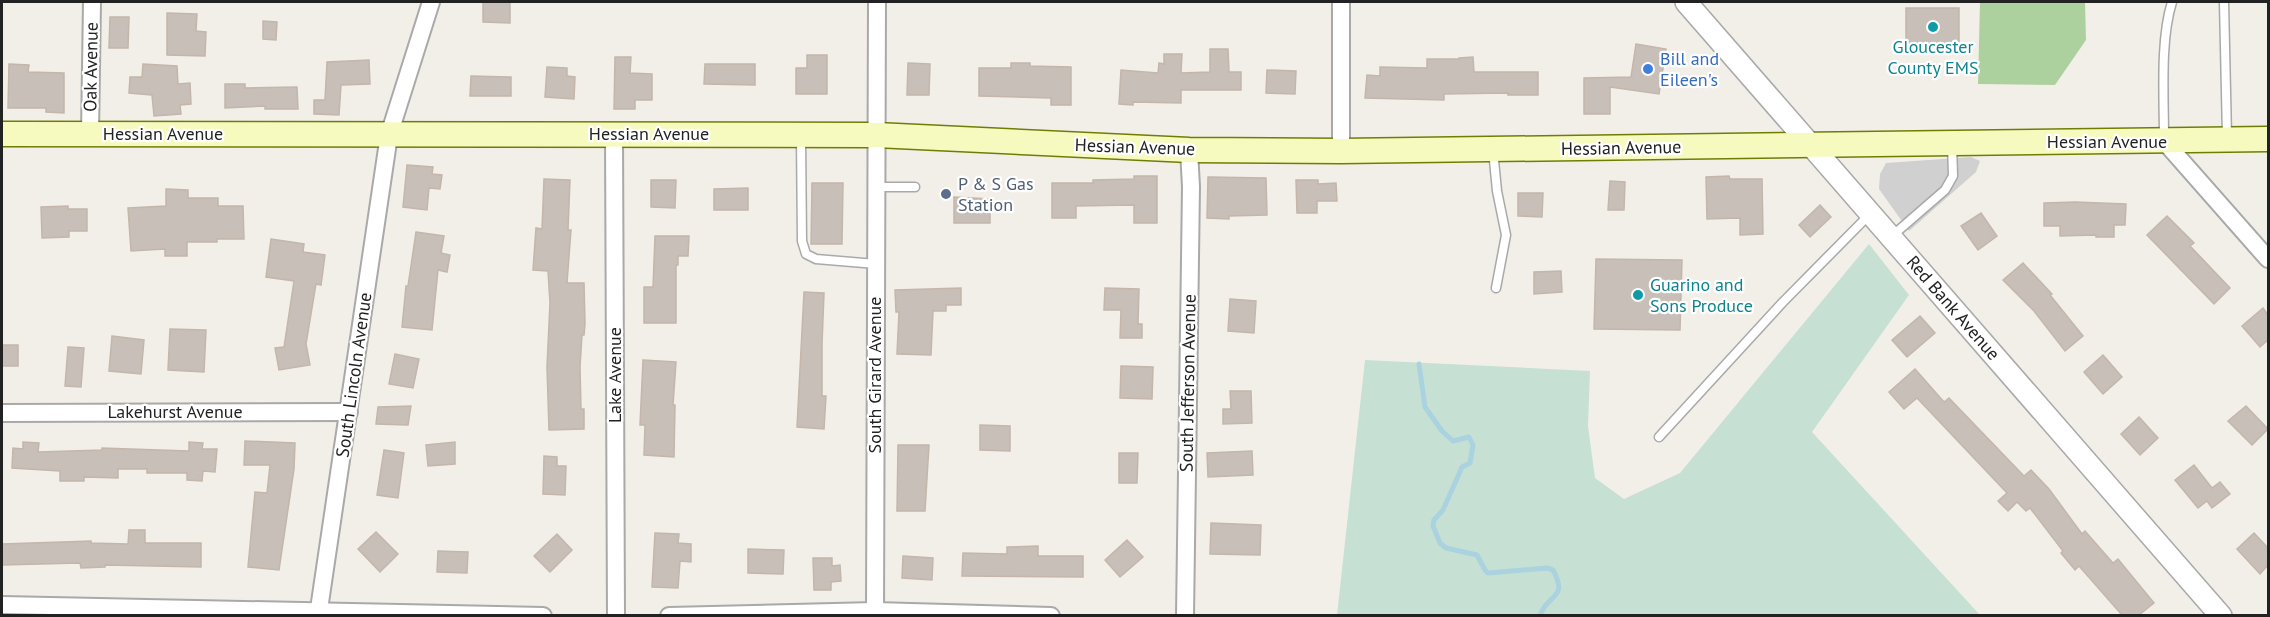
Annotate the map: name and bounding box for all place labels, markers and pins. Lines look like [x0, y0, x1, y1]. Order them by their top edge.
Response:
marker: Gloucester County EMS [1926, 20, 1940, 34]
place label: Gloucester County EMS [1888, 35, 1978, 79]
place label: Bill and Eileen's [1660, 47, 1719, 91]
marker: Bill and Eileen's [1641, 62, 1655, 76]
place label: P & S Gas Station [958, 172, 1034, 216]
marker: P & S Gas Station [939, 187, 953, 201]
place label: Guarino and Sons Produce [1650, 273, 1753, 317]
marker: Guarino and Sons Produce [1631, 288, 1645, 302]

